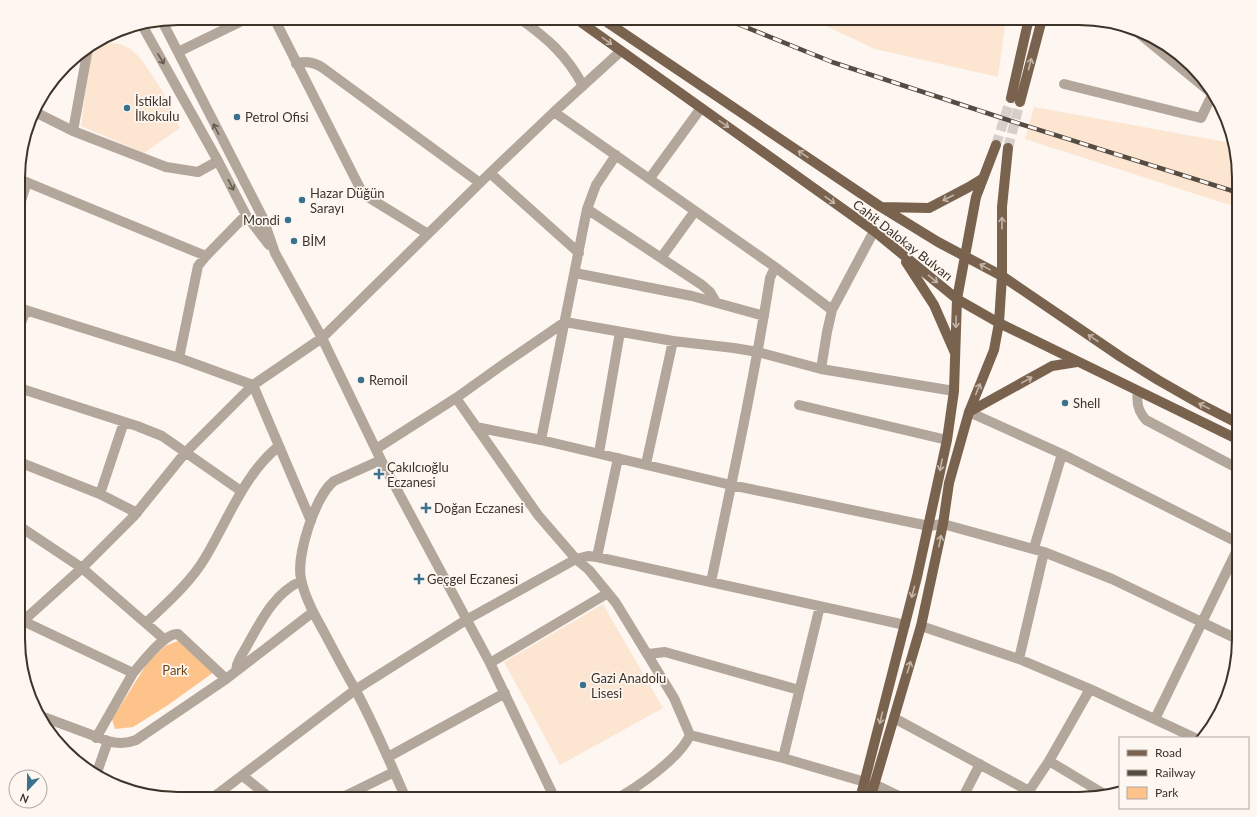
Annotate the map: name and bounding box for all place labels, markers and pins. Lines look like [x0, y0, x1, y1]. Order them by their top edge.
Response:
place label: İstiklal İlkokulu [135, 93, 179, 124]
marker: İstiklal İlkokulu [122, 103, 132, 113]
place label: Petrol Ofisi [245, 109, 309, 125]
marker: Petrol Ofisi [232, 112, 242, 122]
place label: Hazar Düğün Sarayı [310, 185, 385, 216]
marker: Hazar Düğün Sarayı [297, 195, 307, 205]
place label: Mondi [243, 212, 280, 228]
marker: Mondi [283, 215, 293, 225]
place label: BİM [302, 233, 326, 249]
marker: BİM [289, 236, 299, 246]
place label: Remoil [369, 372, 408, 388]
marker: Remoil [356, 375, 366, 385]
place label: Shell [1073, 395, 1100, 411]
marker: Shell [1060, 398, 1070, 408]
place label: Çakılcıoğlu Eczanesi [387, 459, 449, 490]
marker: Çakılcıoğlu Eczanesi [374, 469, 384, 479]
place label: Doğan Eczanesi [434, 500, 524, 516]
marker: Doğan Eczanesi [421, 503, 431, 513]
place label: Geçgel Eczanesi [427, 571, 518, 587]
marker: Geçgel Eczanesi [414, 574, 424, 584]
place label: Gazi Anadolu Lisesi [591, 670, 666, 701]
marker: Gazi Anadolu Lisesi [578, 680, 588, 690]

